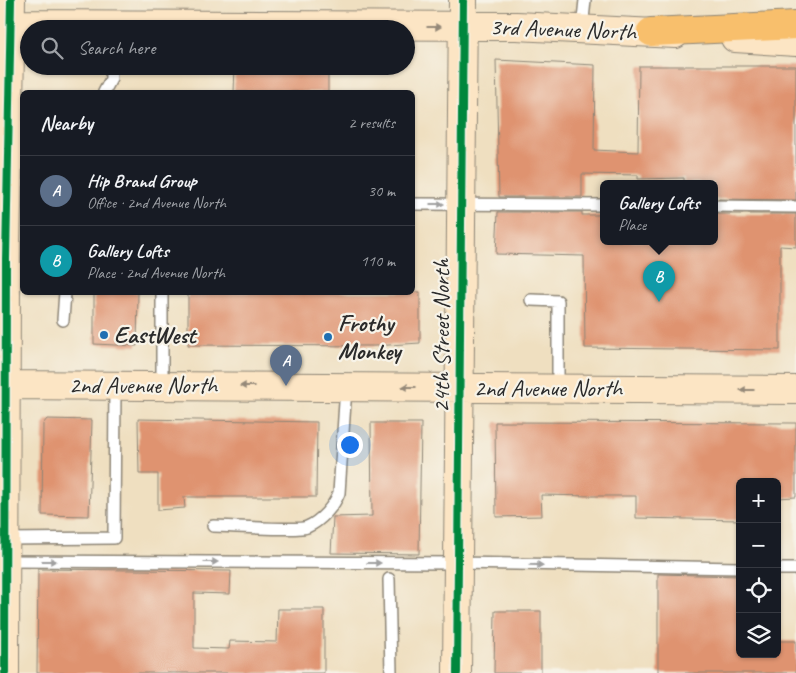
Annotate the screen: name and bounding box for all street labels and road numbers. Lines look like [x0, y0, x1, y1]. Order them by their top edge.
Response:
street label: 3rd Avenue North [489, 11, 639, 47]
street label: 24th Street North [426, 258, 456, 413]
street label: 2nd Avenue North [69, 370, 219, 400]
street label: 2nd Avenue North [474, 373, 624, 403]

